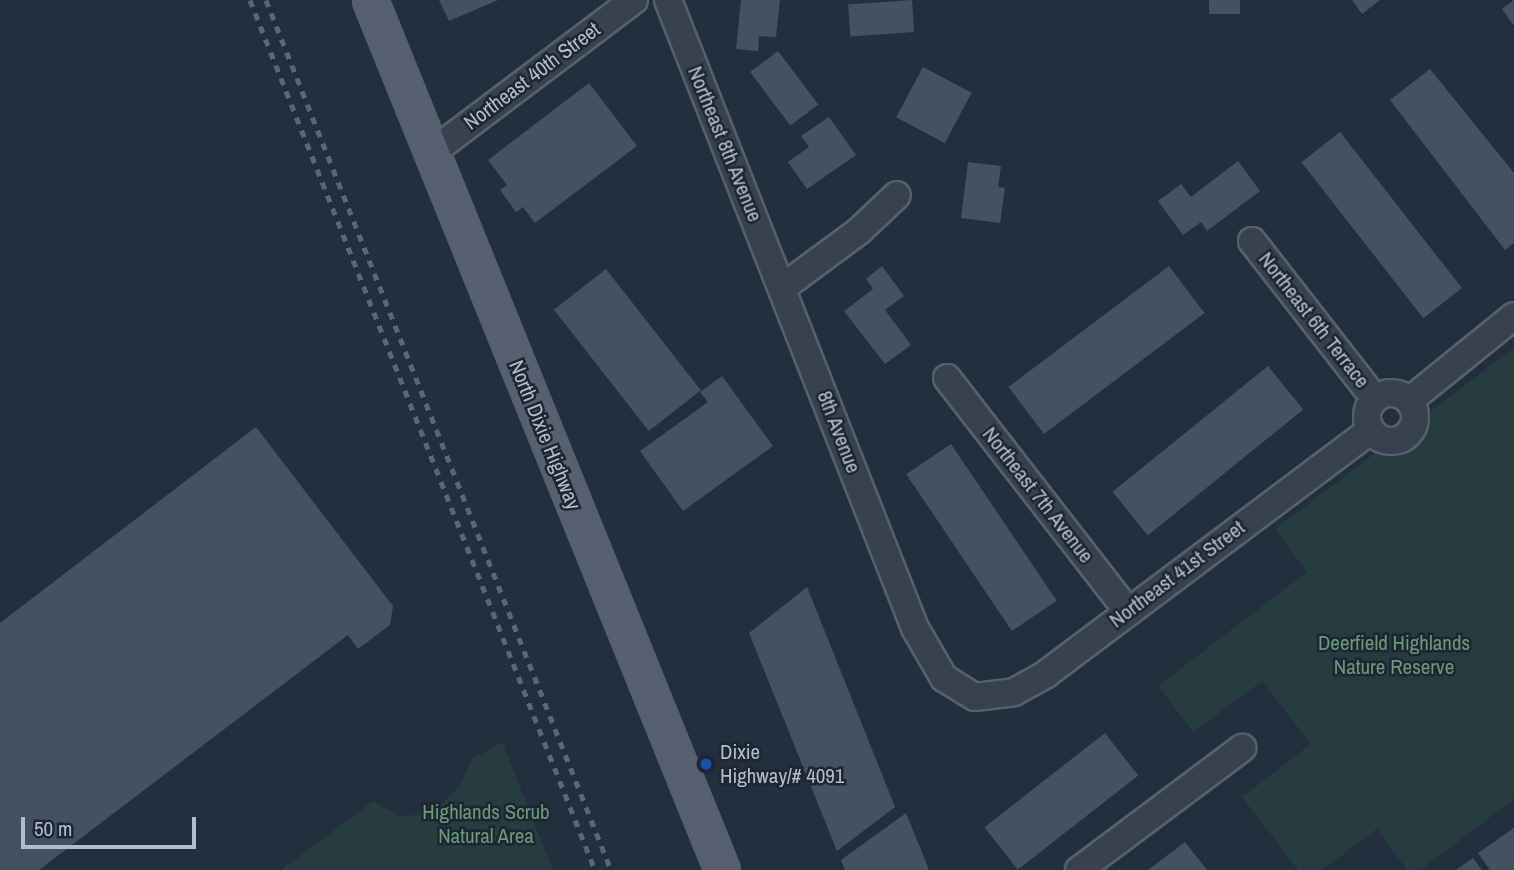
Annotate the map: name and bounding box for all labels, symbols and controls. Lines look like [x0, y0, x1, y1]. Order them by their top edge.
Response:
street label: Northeast 40th Street [459, 17, 605, 135]
street label: Northeast 8th Avenue [682, 62, 768, 226]
street label: Northeast 6th Terrace [1253, 247, 1375, 393]
street label: North Dixie Highway [504, 357, 586, 513]
street label: 8th Avenue [812, 387, 866, 477]
street label: Northeast 7th Avenue [977, 422, 1099, 568]
street label: Northeast 41st Street [1104, 515, 1250, 633]
park label: Deerfield Highlands Nature Reserve [1318, 630, 1470, 680]
place label: Dixie Highway/# 4091 [720, 739, 844, 789]
marker: Dixie Highway/# 4091 [698, 756, 714, 772]
park label: Highlands Scrub Natural Area [422, 799, 550, 849]
scale bar [24, 804, 200, 848]
text: 50 m [34, 814, 72, 843]

